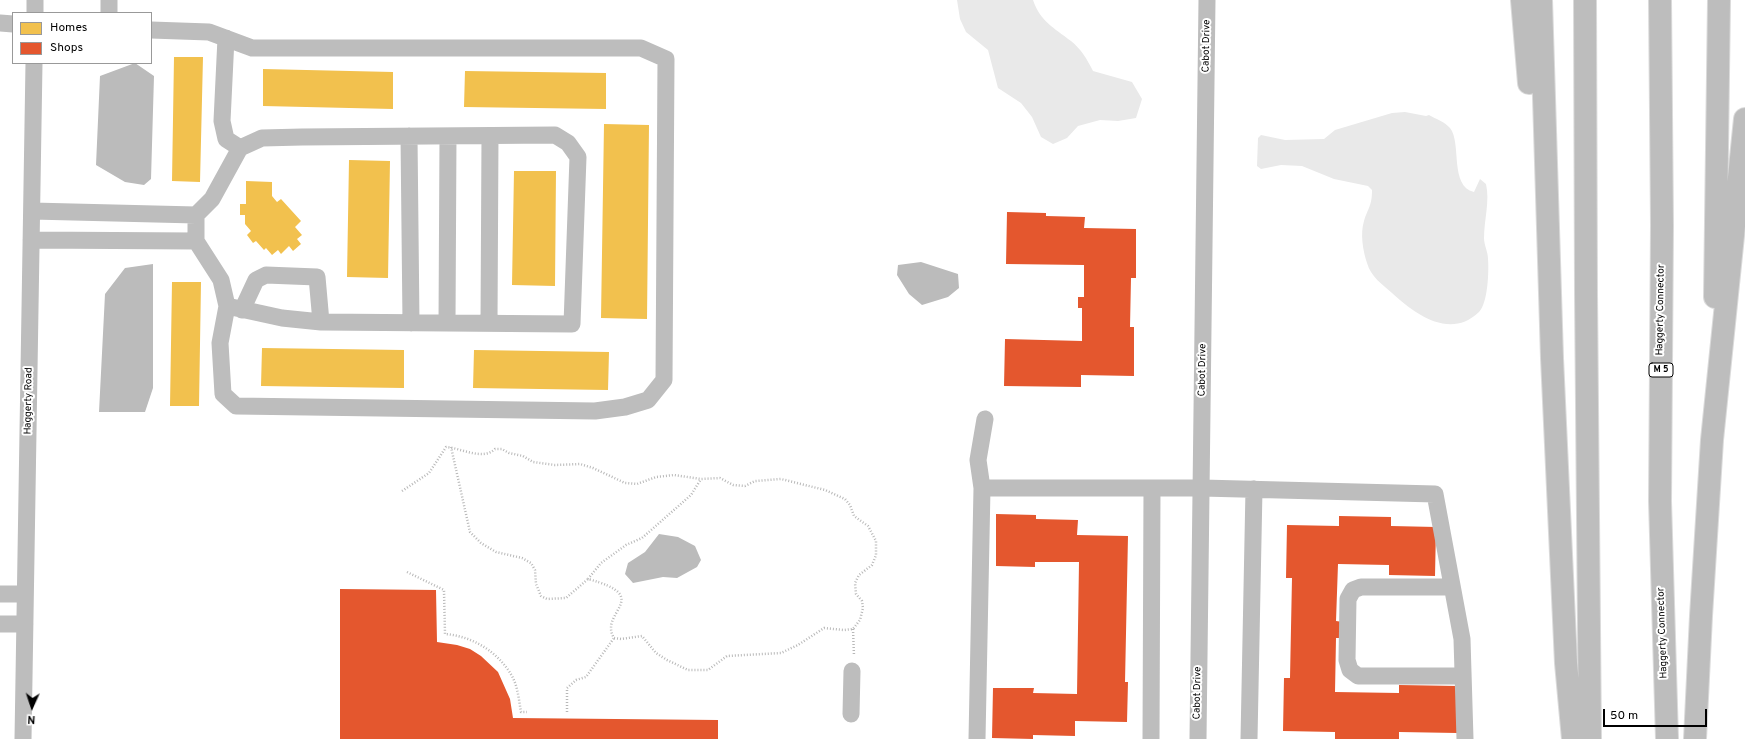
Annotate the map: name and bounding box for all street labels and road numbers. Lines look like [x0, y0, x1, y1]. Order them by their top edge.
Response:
street label: Cabot Drive [1201, 19, 1213, 73]
street label: Haggerty Connector [1654, 264, 1668, 356]
street label: Cabot Drive [1197, 343, 1209, 397]
road number: M 5 [1649, 363, 1673, 377]
street label: Haggerty Road [22, 367, 36, 435]
street label: Haggerty Connector [1655, 587, 1671, 679]
street label: Cabot Drive [1192, 666, 1204, 720]

